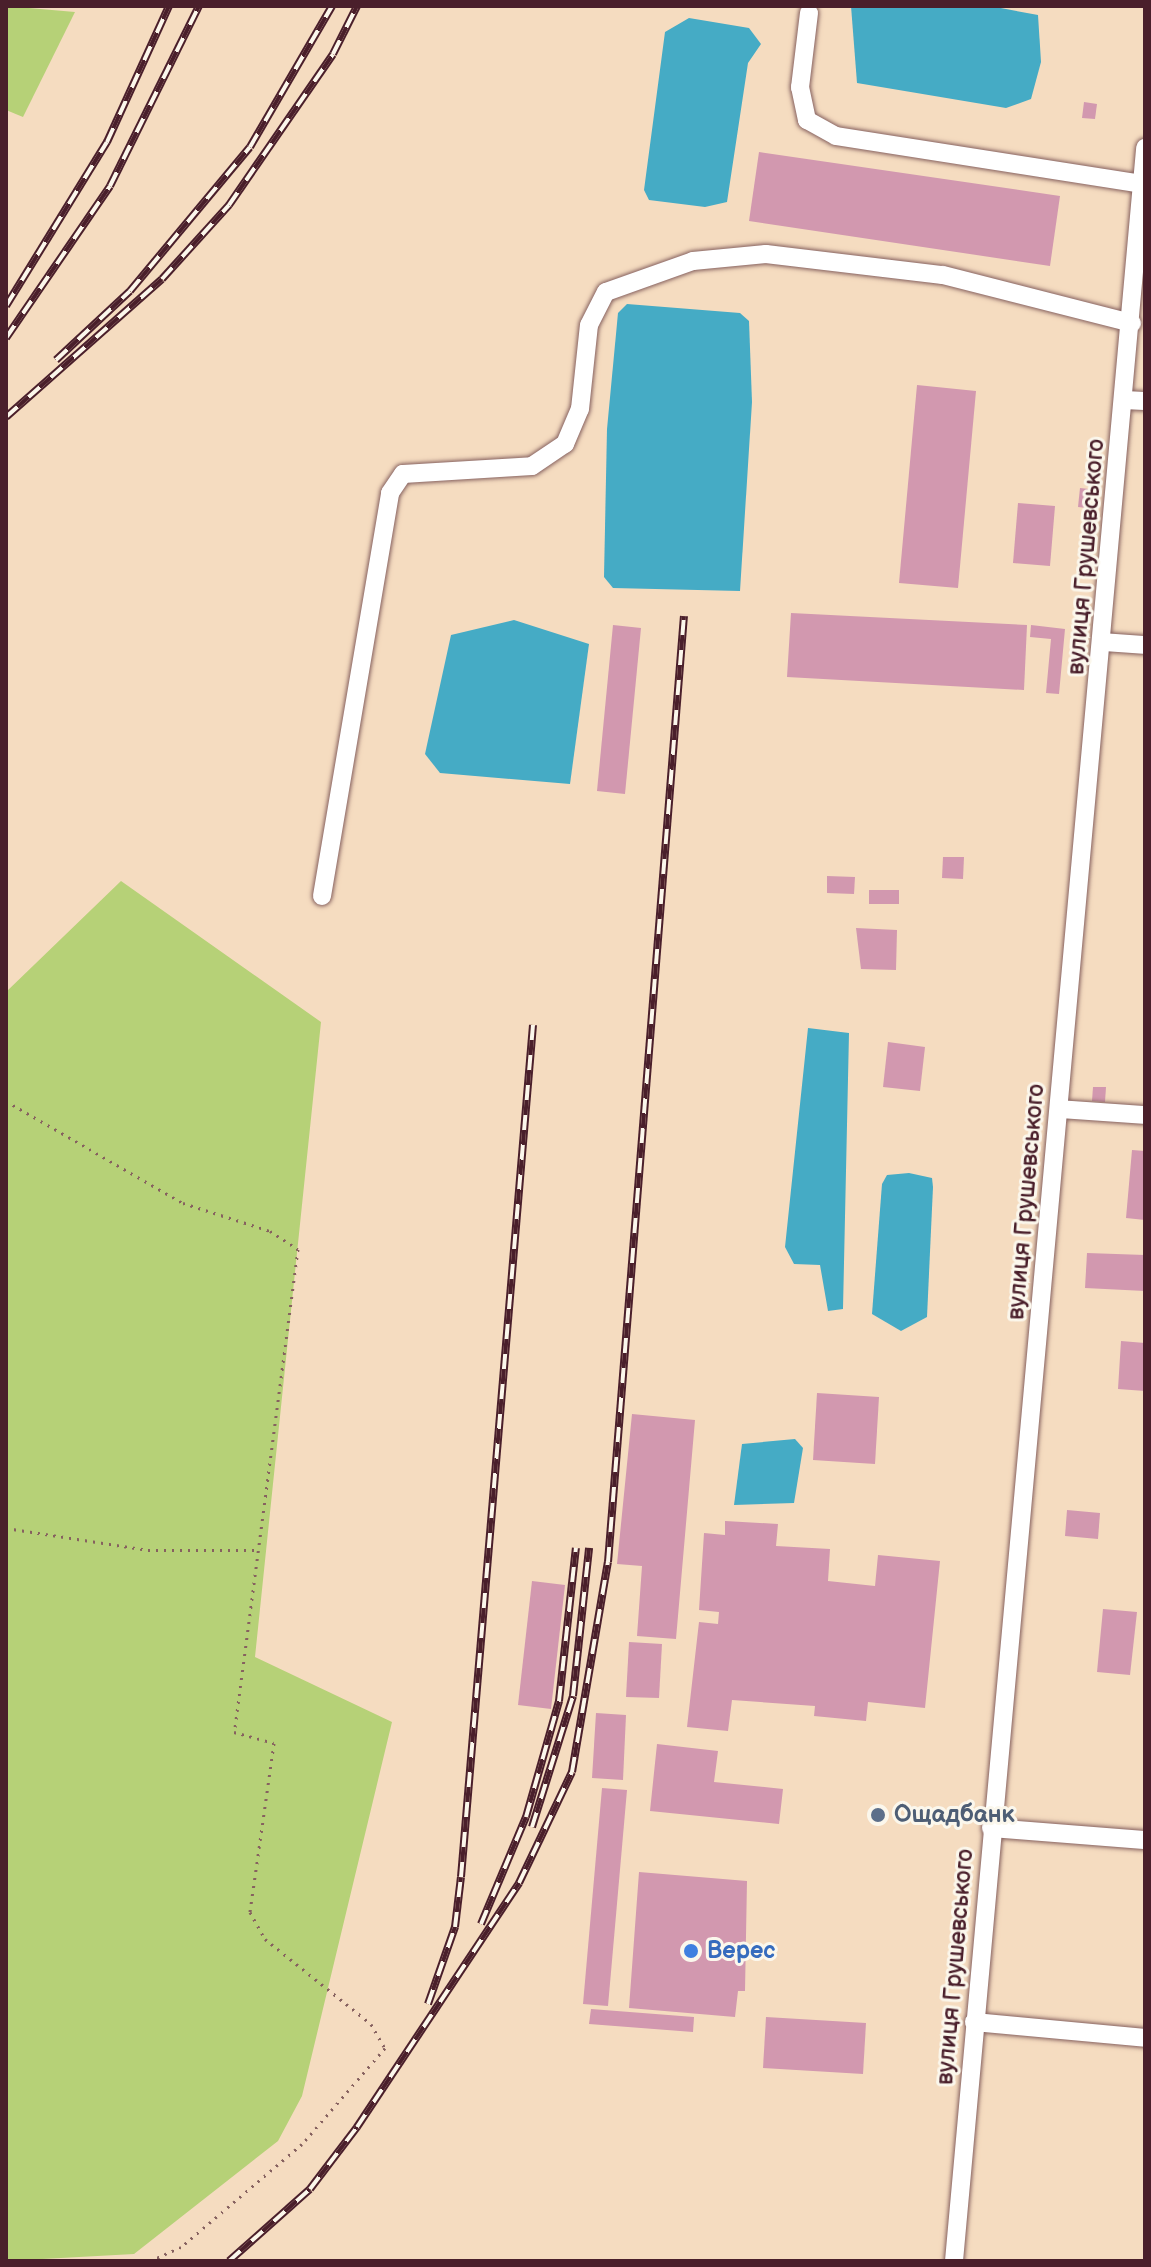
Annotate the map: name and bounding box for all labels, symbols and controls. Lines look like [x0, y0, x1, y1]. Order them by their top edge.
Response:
street label: вулиця Грушевського [1061, 438, 1111, 676]
street label: вулиця Грушевського [1001, 1083, 1051, 1321]
place label: Ощадбанк [894, 1801, 1015, 1829]
marker: Ощадбанк [869, 1806, 887, 1824]
street label: вулиця Грушевського [930, 1848, 980, 2086]
place label: Верес [707, 1937, 775, 1965]
marker: Верес [682, 1942, 700, 1960]

